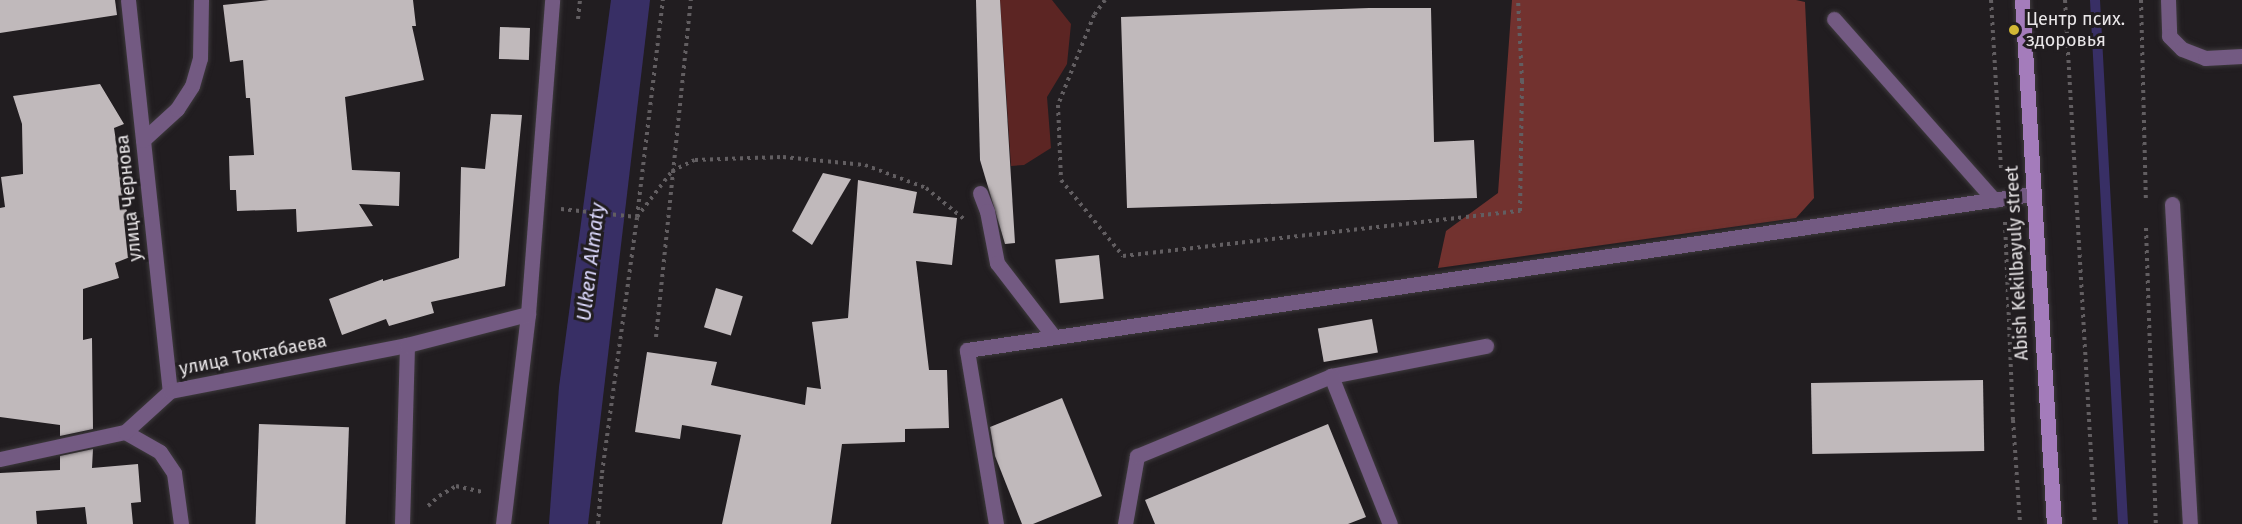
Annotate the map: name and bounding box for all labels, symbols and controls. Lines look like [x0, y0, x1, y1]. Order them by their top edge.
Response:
place label: Центр псих. здоровья [2026, 9, 2125, 52]
marker: Центр псих. здоровья [2007, 23, 2021, 37]
street label: улица Чернова [112, 134, 146, 262]
street label: Abish Kekilbayuly street [2001, 165, 2033, 361]
water label: Ulken Almaty [572, 201, 610, 323]
street label: улица Токтабаева [177, 330, 329, 380]

